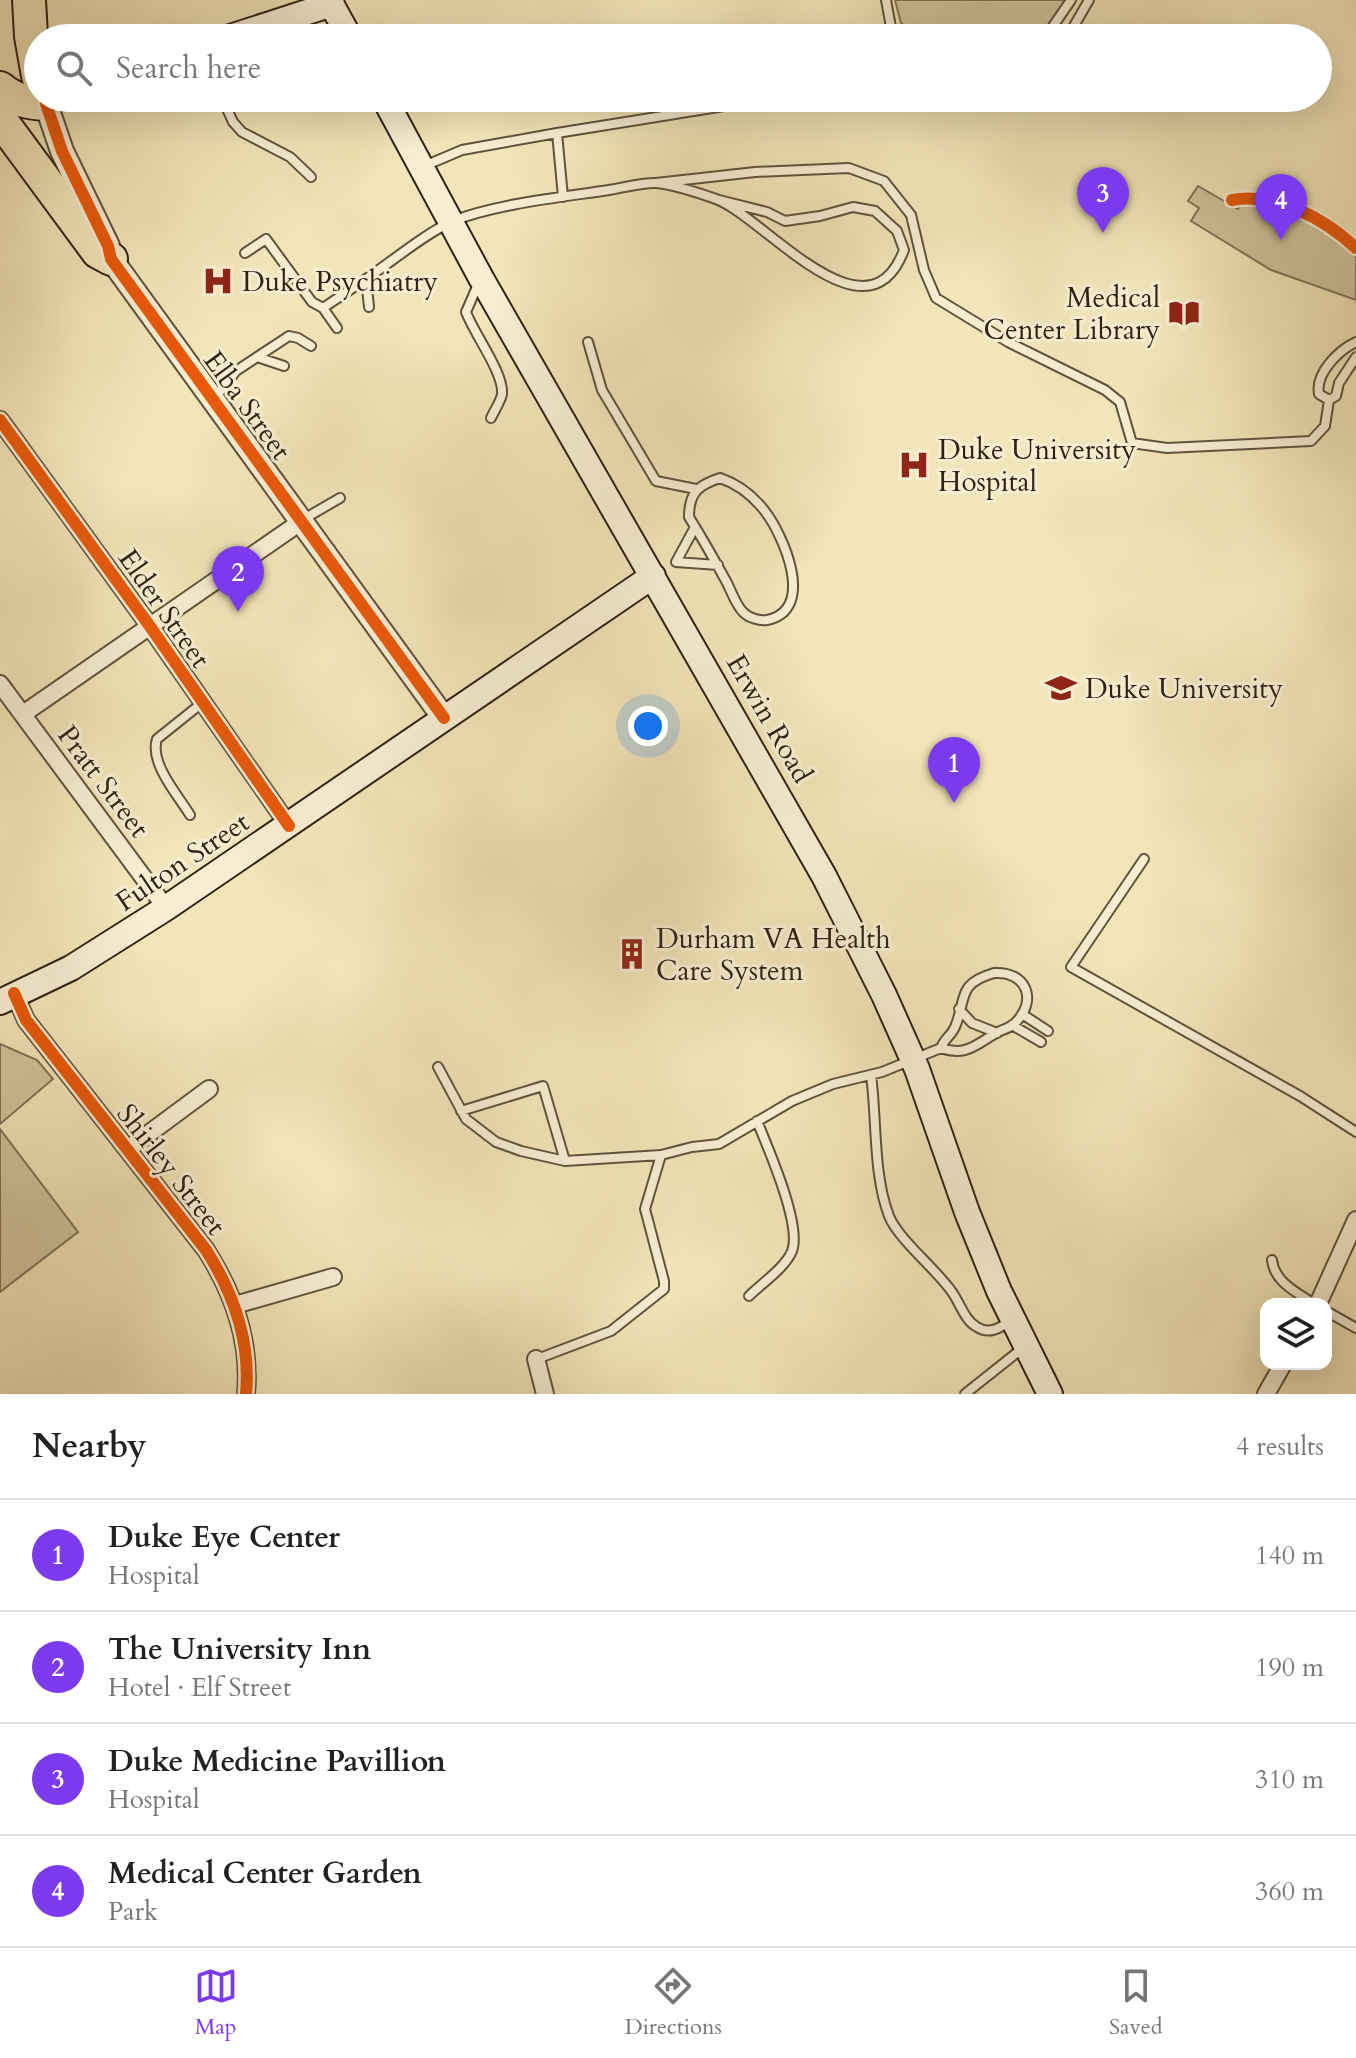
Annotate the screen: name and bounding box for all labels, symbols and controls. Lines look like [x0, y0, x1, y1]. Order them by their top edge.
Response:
search box [24, 24, 1332, 112]
icon: search [52, 46, 96, 90]
text: Search here [116, 48, 261, 89]
pin: 3 [1077, 167, 1129, 233]
pin: 4 [1255, 174, 1307, 240]
place label: Duke Psychiatry [242, 263, 438, 301]
hospital icon: Duke Psychiatry [201, 264, 235, 298]
place label: Medical Center Library [984, 279, 1160, 349]
library icon: Medical Center Library [1167, 296, 1201, 330]
street label: Elba Street [195, 343, 300, 468]
place label: Duke University Hospital [938, 431, 1136, 501]
hospital icon: Duke University Hospital [897, 448, 931, 482]
street label: Elder Street [109, 542, 219, 676]
pin: 2 [212, 546, 264, 612]
street label: Erwin Road [717, 647, 821, 790]
place label: Duke University [1085, 670, 1283, 708]
school or university icon: Duke University [1044, 671, 1078, 705]
your location [628, 706, 668, 746]
street label: Pratt Street [48, 718, 158, 846]
pin: 1 [928, 737, 980, 803]
street label: Fulton Street [108, 803, 257, 920]
place label: Durham VA Health Care System [656, 920, 891, 990]
building icon: Durham VA Health Care System [615, 937, 649, 971]
street label: Shirley Street [108, 1096, 235, 1243]
map controls [1260, 1298, 1332, 1370]
button: layers [1260, 1298, 1332, 1370]
text: Nearby [32, 1423, 147, 1469]
text: 4 results [1236, 1429, 1324, 1464]
text: Duke Eye Center [108, 1517, 340, 1558]
text: 1 [51, 1538, 65, 1573]
text: 140 m [1255, 1538, 1324, 1573]
text: Hospital [108, 1558, 200, 1593]
text: The University Inn [108, 1629, 371, 1670]
text: 2 [51, 1650, 65, 1685]
text: 190 m [1255, 1650, 1324, 1685]
text: Hotel · Elf Street [108, 1670, 291, 1705]
text: Duke Medicine Pavillion [108, 1741, 446, 1782]
text: 3 [51, 1762, 65, 1797]
text: 310 m [1255, 1762, 1324, 1797]
text: Hospital [108, 1782, 200, 1817]
text: Medical Center Garden [108, 1853, 422, 1894]
text: 4 [51, 1874, 65, 1909]
text: 360 m [1255, 1874, 1324, 1909]
text: Park [108, 1894, 158, 1929]
tab: Map [194, 1964, 238, 2042]
tab: Directions [625, 1964, 722, 2042]
tab: Saved [1109, 1964, 1162, 2042]

